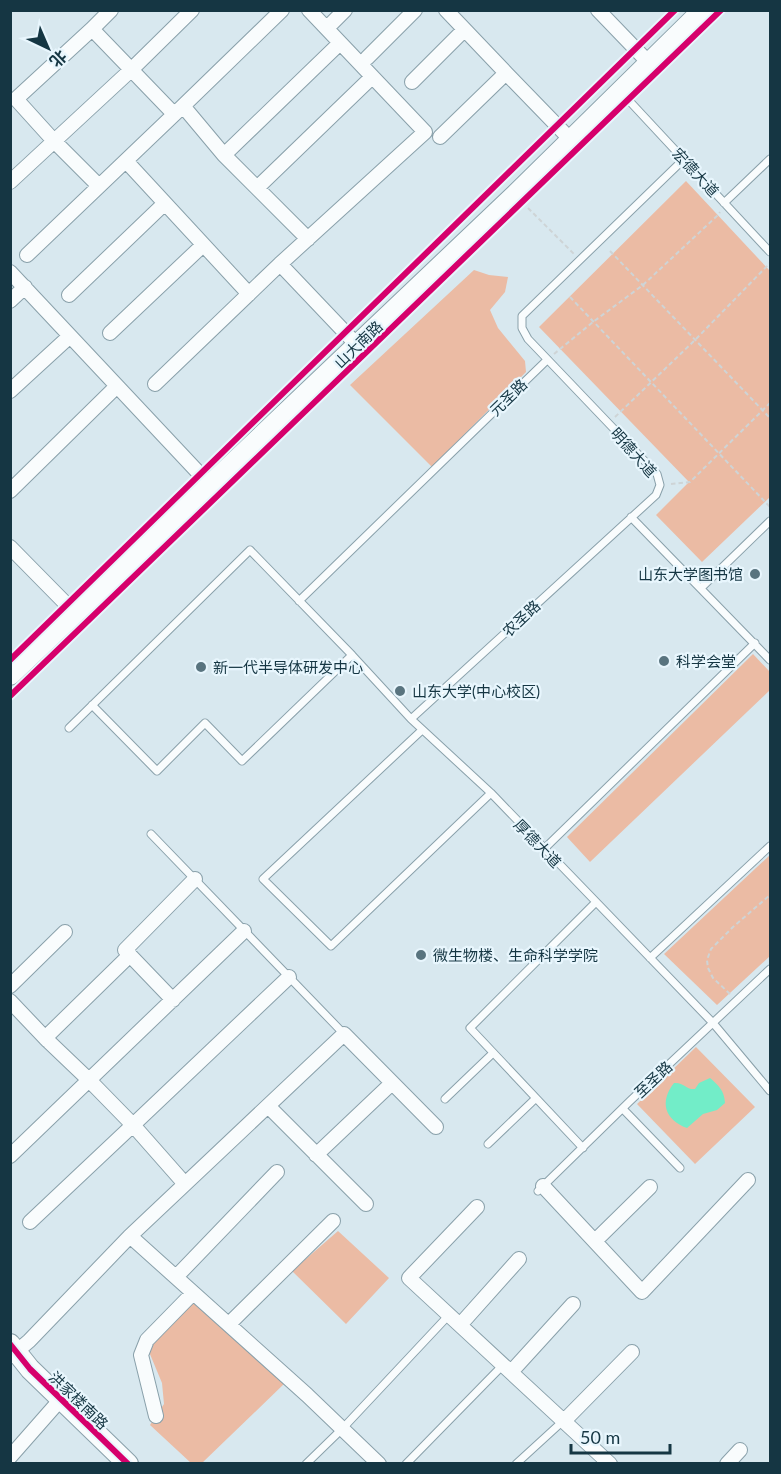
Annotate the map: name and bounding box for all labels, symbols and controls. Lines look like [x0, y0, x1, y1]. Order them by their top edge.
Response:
north arrow [18, 18, 78, 78]
text: 北 [46, 47, 71, 72]
street label: 宏德大道 [669, 144, 723, 200]
street label: 山大南路 [330, 317, 386, 371]
street label: 元圣路 [486, 375, 530, 419]
street label: 明德大道 [607, 424, 661, 480]
place label: 山东大学图书馆 [638, 565, 743, 583]
marker: 山东大学图书馆 [748, 567, 762, 581]
street label: 农圣路 [498, 596, 544, 640]
place label: 科学会堂 [676, 652, 736, 670]
marker: 科学会堂 [657, 654, 671, 668]
place label: 新一代半导体研发中心 [213, 658, 363, 676]
marker: 新一代半导体研发中心 [194, 660, 208, 674]
place label: 山东大学(中心校区) [412, 682, 540, 700]
marker: 山东大学(中心校区) [393, 684, 407, 698]
street label: 厚德大道 [511, 815, 565, 871]
place label: 微生物楼、生命科学学院 [433, 946, 598, 964]
marker: 微生物楼、生命科学学院 [414, 948, 428, 962]
street label: 至圣路 [630, 1057, 676, 1101]
street label: 洪家楼南路 [46, 1367, 112, 1433]
scale bar [571, 1417, 670, 1455]
text: 50 m [580, 1426, 620, 1448]

